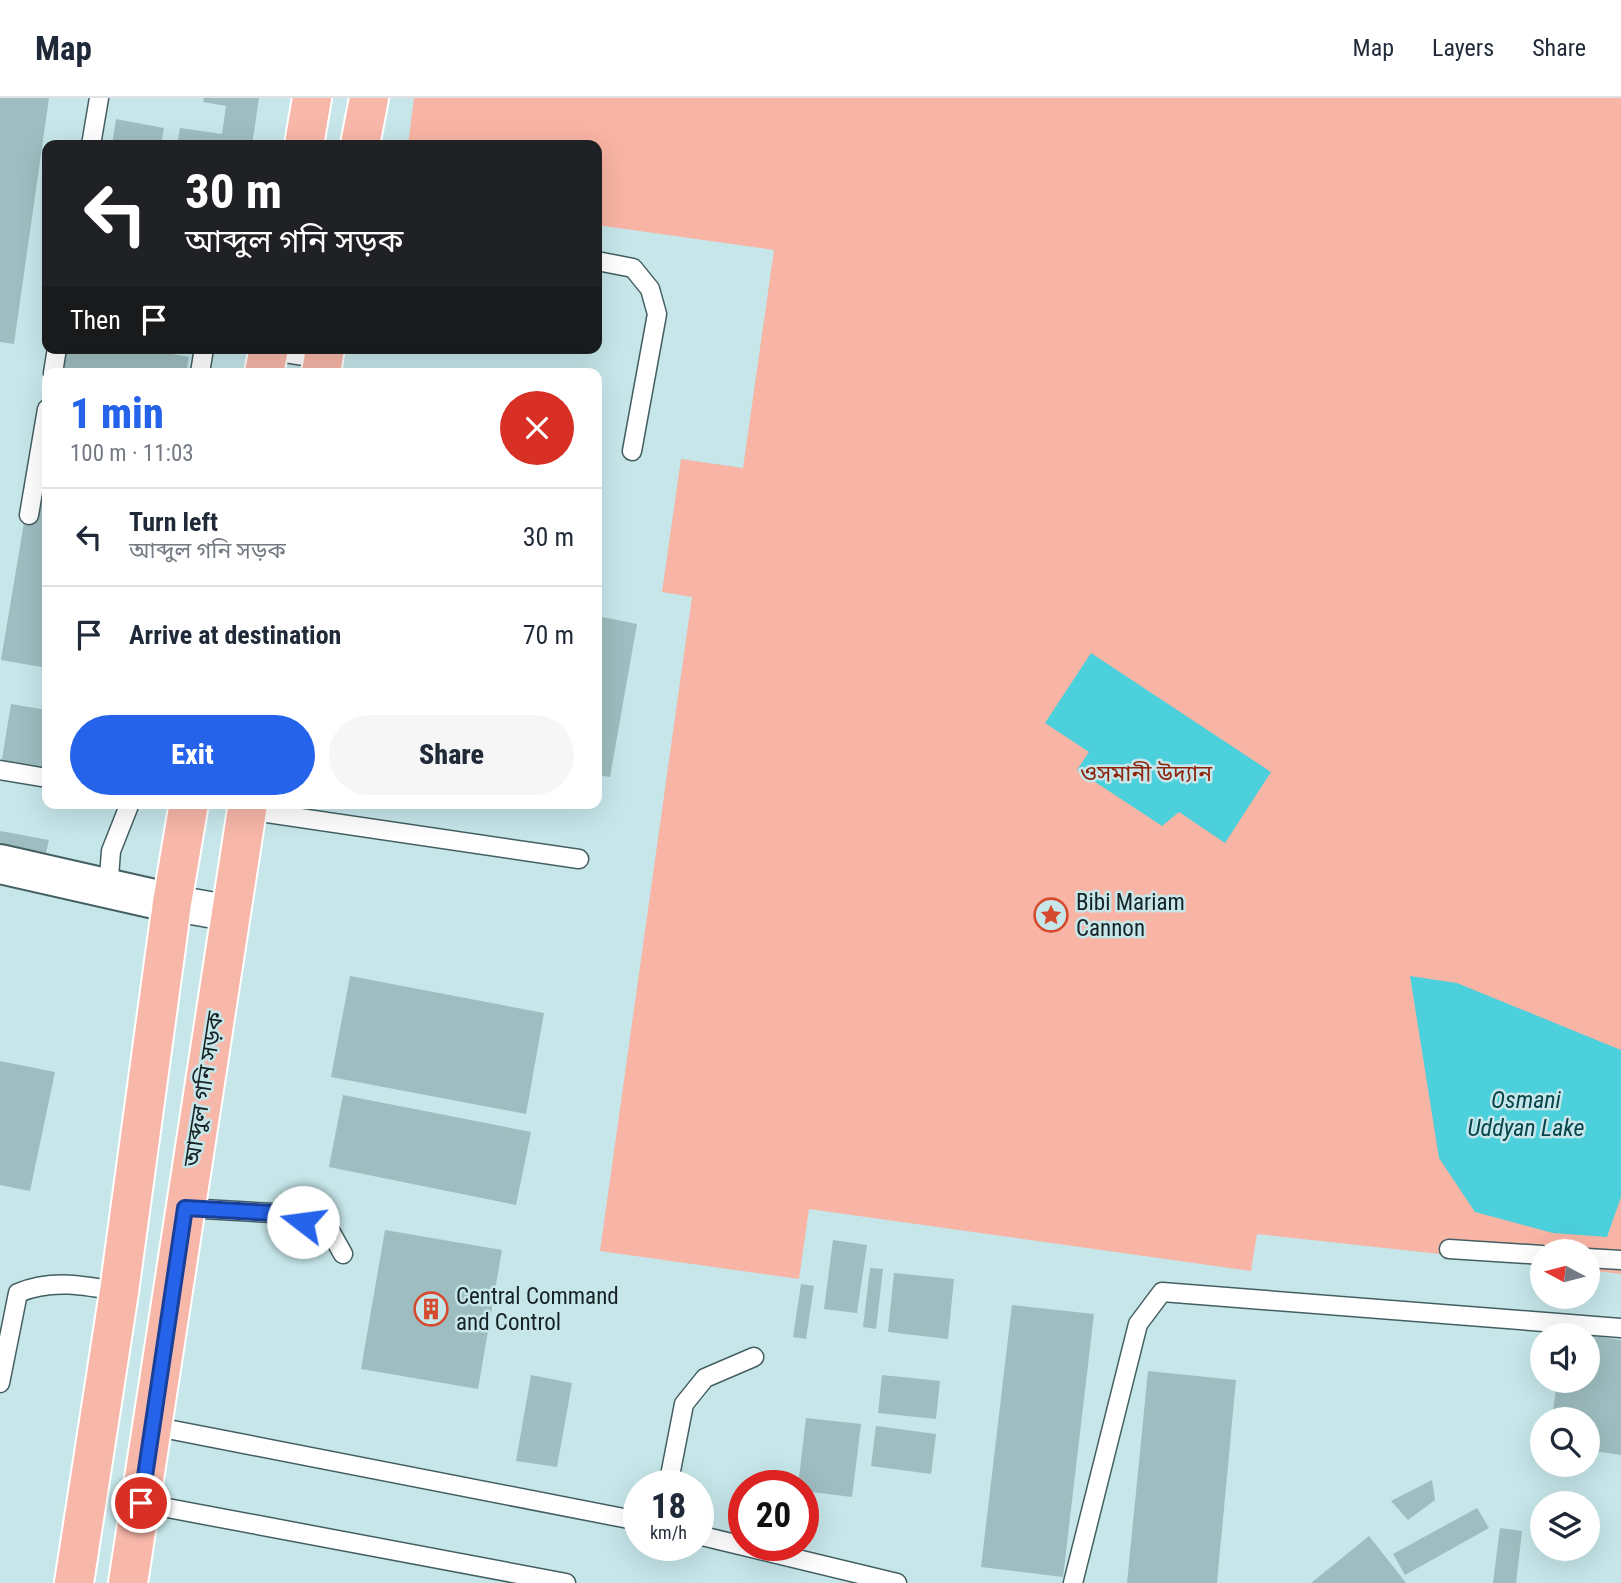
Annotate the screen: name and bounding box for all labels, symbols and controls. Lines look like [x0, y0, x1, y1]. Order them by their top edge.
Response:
text: Map [35, 29, 92, 68]
text: Map [1353, 34, 1394, 62]
text: Layers [1432, 34, 1494, 62]
text: Share [1532, 34, 1586, 62]
text: 30 m [185, 163, 282, 220]
icon: left [70, 168, 161, 259]
text: আব্দুল গনি সড়ক [185, 222, 403, 260]
icon: arrive [135, 301, 173, 339]
text: Then [70, 305, 121, 335]
text: 1 min [70, 389, 164, 438]
button: close [500, 391, 574, 465]
text: 100 m · 11:03 [70, 440, 194, 467]
text: Turn left [129, 507, 218, 537]
icon: left [70, 518, 108, 556]
text: 30 m [523, 522, 574, 552]
text: আব্দুল গনি সড়ক [129, 537, 286, 564]
icon: arrive [70, 616, 108, 654]
text: Arrive at destination [129, 620, 341, 650]
text: 70 m [523, 620, 574, 650]
button: Exit [70, 715, 315, 795]
button: Share [329, 715, 574, 795]
park label: ওসমানী উদ্যান [1080, 760, 1213, 787]
place label: Bibi Mariam Cannon [1076, 889, 1185, 942]
place icon: Bibi Mariam Cannon [1032, 896, 1070, 934]
street label: আব্দুল গনি সড়ক [178, 1009, 229, 1170]
water label: Osmani Uddyan Lake [1468, 1086, 1585, 1142]
position arrow [266, 1185, 340, 1259]
north arrow [1530, 1239, 1600, 1309]
map controls [1530, 1239, 1600, 1561]
place label: Central Command and Control [456, 1283, 619, 1336]
building icon: Central Command and Control [412, 1290, 450, 1328]
button: sound [1530, 1323, 1600, 1393]
button: search [1530, 1407, 1600, 1477]
speed limit sign: 20 [728, 1470, 819, 1561]
pin [111, 1473, 171, 1533]
icon: arrive [122, 1484, 160, 1522]
text: 18 [651, 1486, 686, 1527]
button: layers [1530, 1491, 1600, 1561]
text: km/h [650, 1522, 687, 1543]

